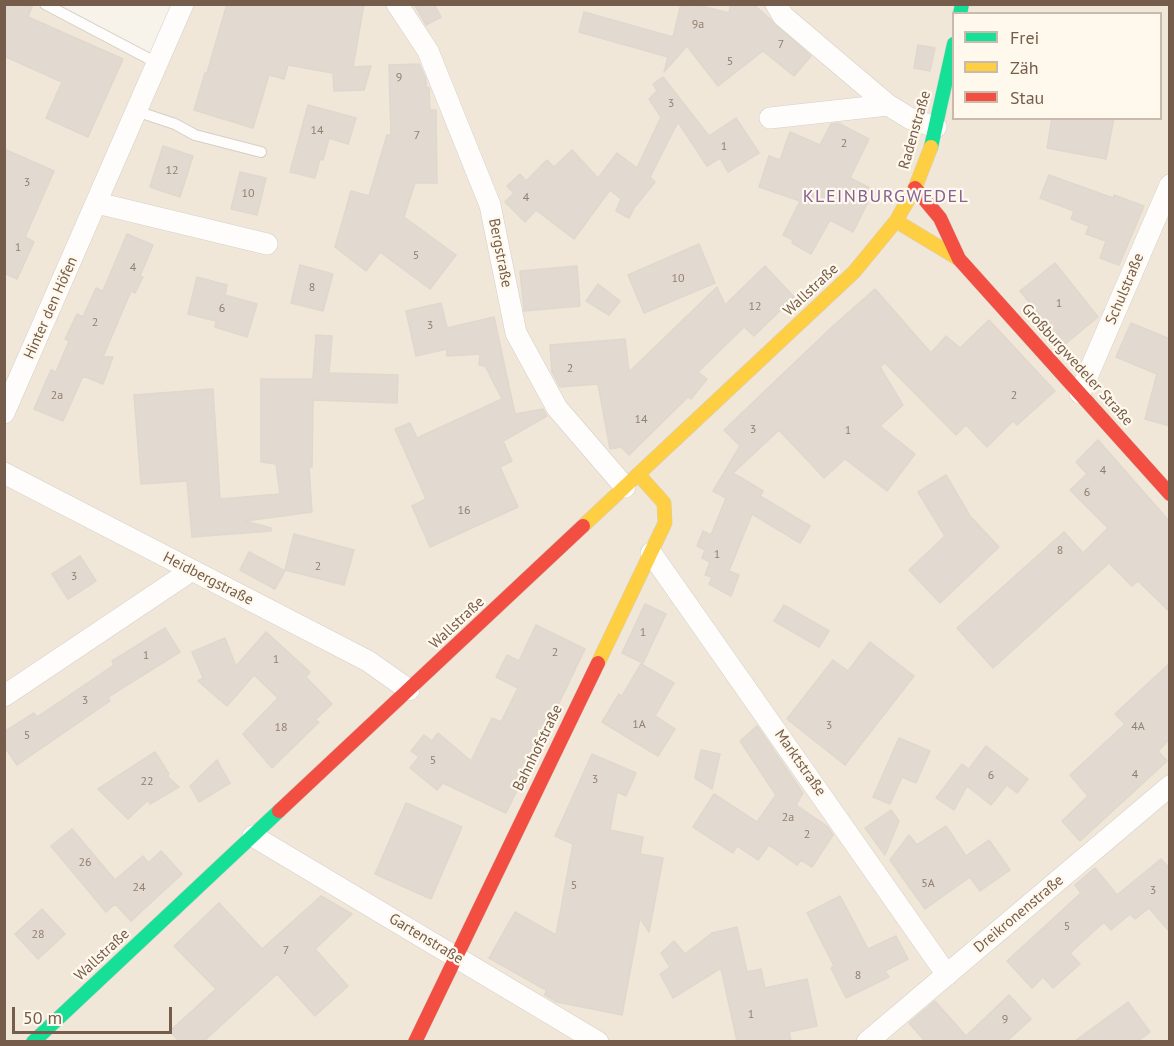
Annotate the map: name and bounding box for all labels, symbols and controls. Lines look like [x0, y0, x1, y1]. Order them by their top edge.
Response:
legend [952, 12, 1162, 120]
house number: 9a [692, 18, 704, 32]
text: Frei [1010, 26, 1039, 49]
house number: 7 [778, 38, 784, 52]
house number: 5 [727, 55, 733, 69]
text: Zäh [1010, 56, 1039, 79]
house number: 9 [396, 71, 402, 85]
text: Stau [1010, 86, 1044, 109]
street label: Radenstraße [895, 89, 935, 171]
house number: 3 [668, 97, 674, 111]
house number: 14 [310, 124, 324, 138]
house number: 7 [414, 129, 420, 143]
house number: 2 [841, 137, 847, 151]
house number: 1 [721, 140, 727, 154]
house number: 12 [165, 164, 179, 178]
house number: 3 [24, 176, 30, 190]
district label: KLEINBURGWEDEL [803, 186, 969, 208]
house number: 10 [241, 187, 255, 201]
house number: 4 [523, 191, 529, 205]
street label: Bergstraße [484, 217, 516, 289]
house number: 1 [15, 241, 21, 255]
house number: 5 [413, 249, 419, 263]
street label: Schulstraße [1102, 251, 1148, 327]
street label: Hinter den Höfen [20, 254, 82, 362]
street label: Wallstraße [780, 260, 842, 320]
house number: 4 [130, 261, 136, 275]
house number: 10 [671, 272, 685, 286]
house number: 8 [309, 281, 315, 295]
house number: 1 [1056, 297, 1062, 311]
house number: 12 [748, 300, 762, 314]
street label: Großburgwedeler Straße [1017, 300, 1137, 430]
house number: 6 [219, 302, 225, 316]
house number: 2 [92, 316, 98, 330]
house number: 3 [427, 319, 433, 333]
house number: 2 [567, 362, 573, 376]
house number: 2a [51, 389, 63, 403]
house number: 2 [1011, 389, 1017, 403]
house number: 14 [634, 413, 648, 427]
house number: 3 [750, 423, 756, 437]
house number: 1 [845, 424, 851, 438]
house number: 4 [1100, 464, 1106, 478]
house number: 6 [1084, 486, 1090, 500]
house number: 16 [457, 504, 471, 518]
house number: 8 [1057, 544, 1063, 558]
street label: Heidbergstraße [160, 548, 256, 610]
house number: 1 [714, 548, 720, 562]
house number: 2 [315, 560, 321, 574]
house number: 3 [71, 570, 77, 584]
street label: Wallstraße [426, 593, 488, 653]
house number: 1 [640, 626, 646, 640]
house number: 2 [552, 646, 558, 660]
house number: 1 [143, 649, 149, 663]
house number: 1 [273, 653, 279, 667]
house number: 3 [82, 694, 88, 708]
street label: Bahnhofstraße [509, 702, 567, 794]
house number: 1A [632, 718, 646, 732]
house number: 3 [826, 719, 832, 733]
house number: 4A [1131, 720, 1145, 734]
house number: 18 [274, 721, 288, 735]
street label: Marktstraße [771, 726, 829, 800]
house number: 5 [24, 729, 30, 743]
house number: 5 [430, 754, 436, 768]
house number: 4 [1132, 768, 1138, 782]
house number: 6 [988, 769, 994, 783]
house number: 3 [592, 773, 598, 787]
house number: 22 [140, 775, 154, 789]
house number: 2a [782, 811, 794, 825]
house number: 2 [804, 828, 810, 842]
house number: 26 [78, 856, 92, 870]
street label: Dreikronenstraße [971, 871, 1067, 957]
house number: 5A [921, 877, 935, 891]
house number: 5 [571, 879, 577, 893]
house number: 24 [132, 881, 146, 895]
house number: 3 [1150, 884, 1156, 898]
street label: Gartenstraße [386, 910, 466, 968]
house number: 5 [1064, 920, 1070, 934]
street label: Wallstraße [71, 925, 133, 985]
house number: 28 [31, 928, 45, 942]
house number: 7 [283, 944, 289, 958]
house number: 8 [855, 969, 861, 983]
scale bar [15, 995, 176, 1033]
text: 50 m [23, 1006, 62, 1029]
house number: 1 [748, 1008, 754, 1022]
house number: 9 [1002, 1013, 1008, 1027]

